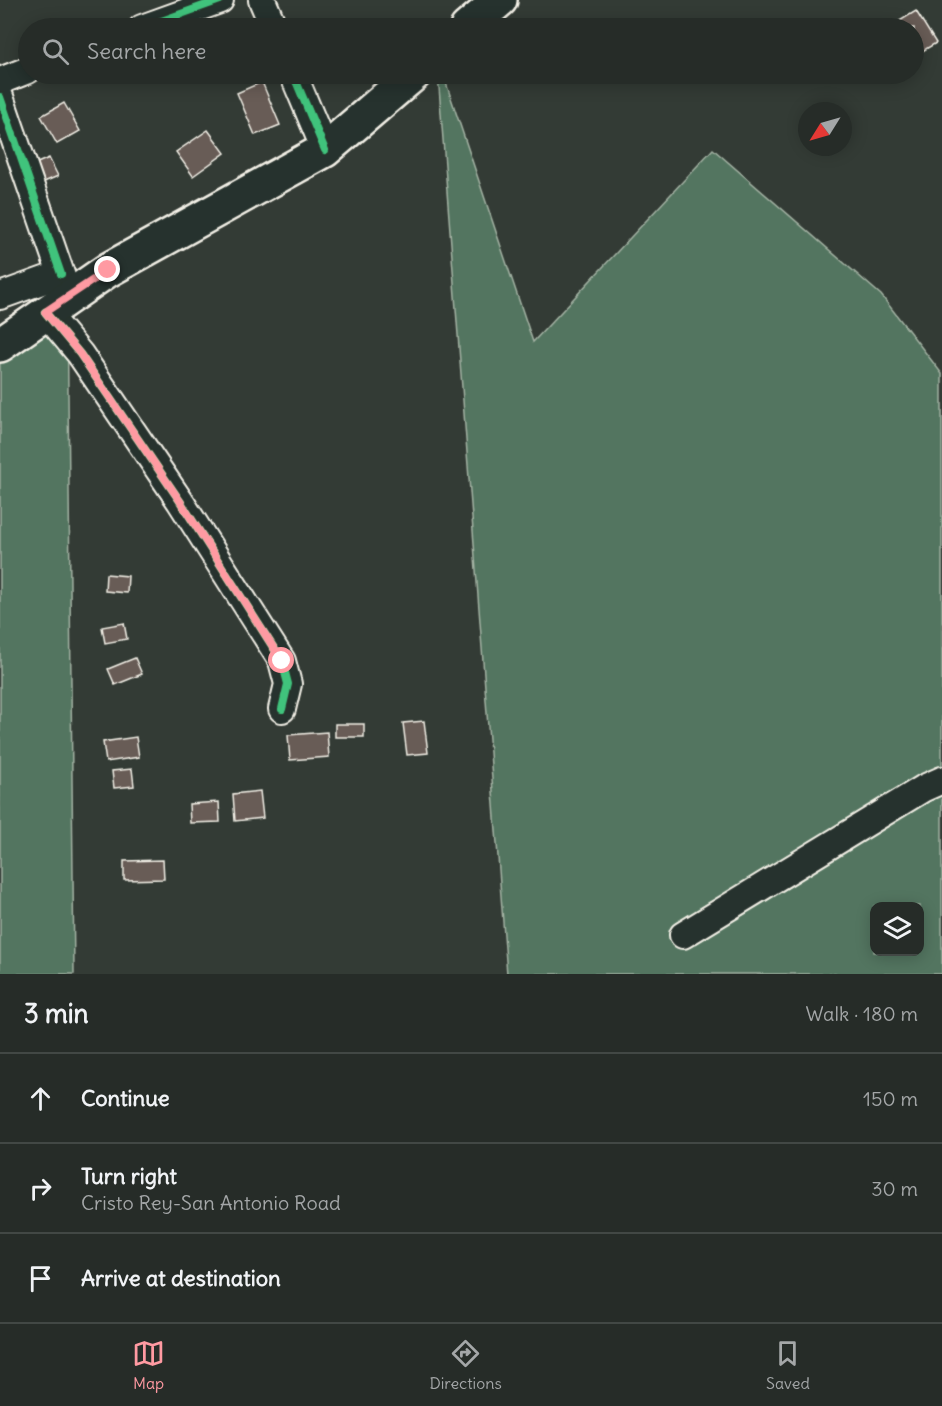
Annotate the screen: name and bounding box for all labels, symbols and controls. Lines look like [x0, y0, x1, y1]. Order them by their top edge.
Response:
search box [18, 18, 924, 84]
icon: search [39, 35, 72, 68]
text: Search here [87, 37, 206, 65]
north arrow [798, 102, 852, 156]
route end [94, 256, 120, 282]
route start [268, 647, 294, 673]
map controls [870, 902, 924, 956]
button: layers [870, 902, 924, 956]
text: 3 min [24, 997, 89, 1030]
text: Walk · 180 m [806, 1001, 918, 1026]
icon: ahead [24, 1082, 57, 1115]
text: Continue [81, 1084, 170, 1112]
text: 150 m [863, 1086, 918, 1111]
text: Turn right [81, 1162, 177, 1190]
icon: right [24, 1172, 57, 1205]
text: 30 m [871, 1176, 918, 1201]
text: Cristo Rey-San Antonio Road [81, 1190, 341, 1215]
icon: arrive [24, 1262, 57, 1295]
text: Arrive at destination [81, 1264, 281, 1292]
tab: Map [132, 1337, 165, 1393]
tab: Directions [429, 1337, 502, 1393]
tab: Saved [766, 1337, 810, 1393]

